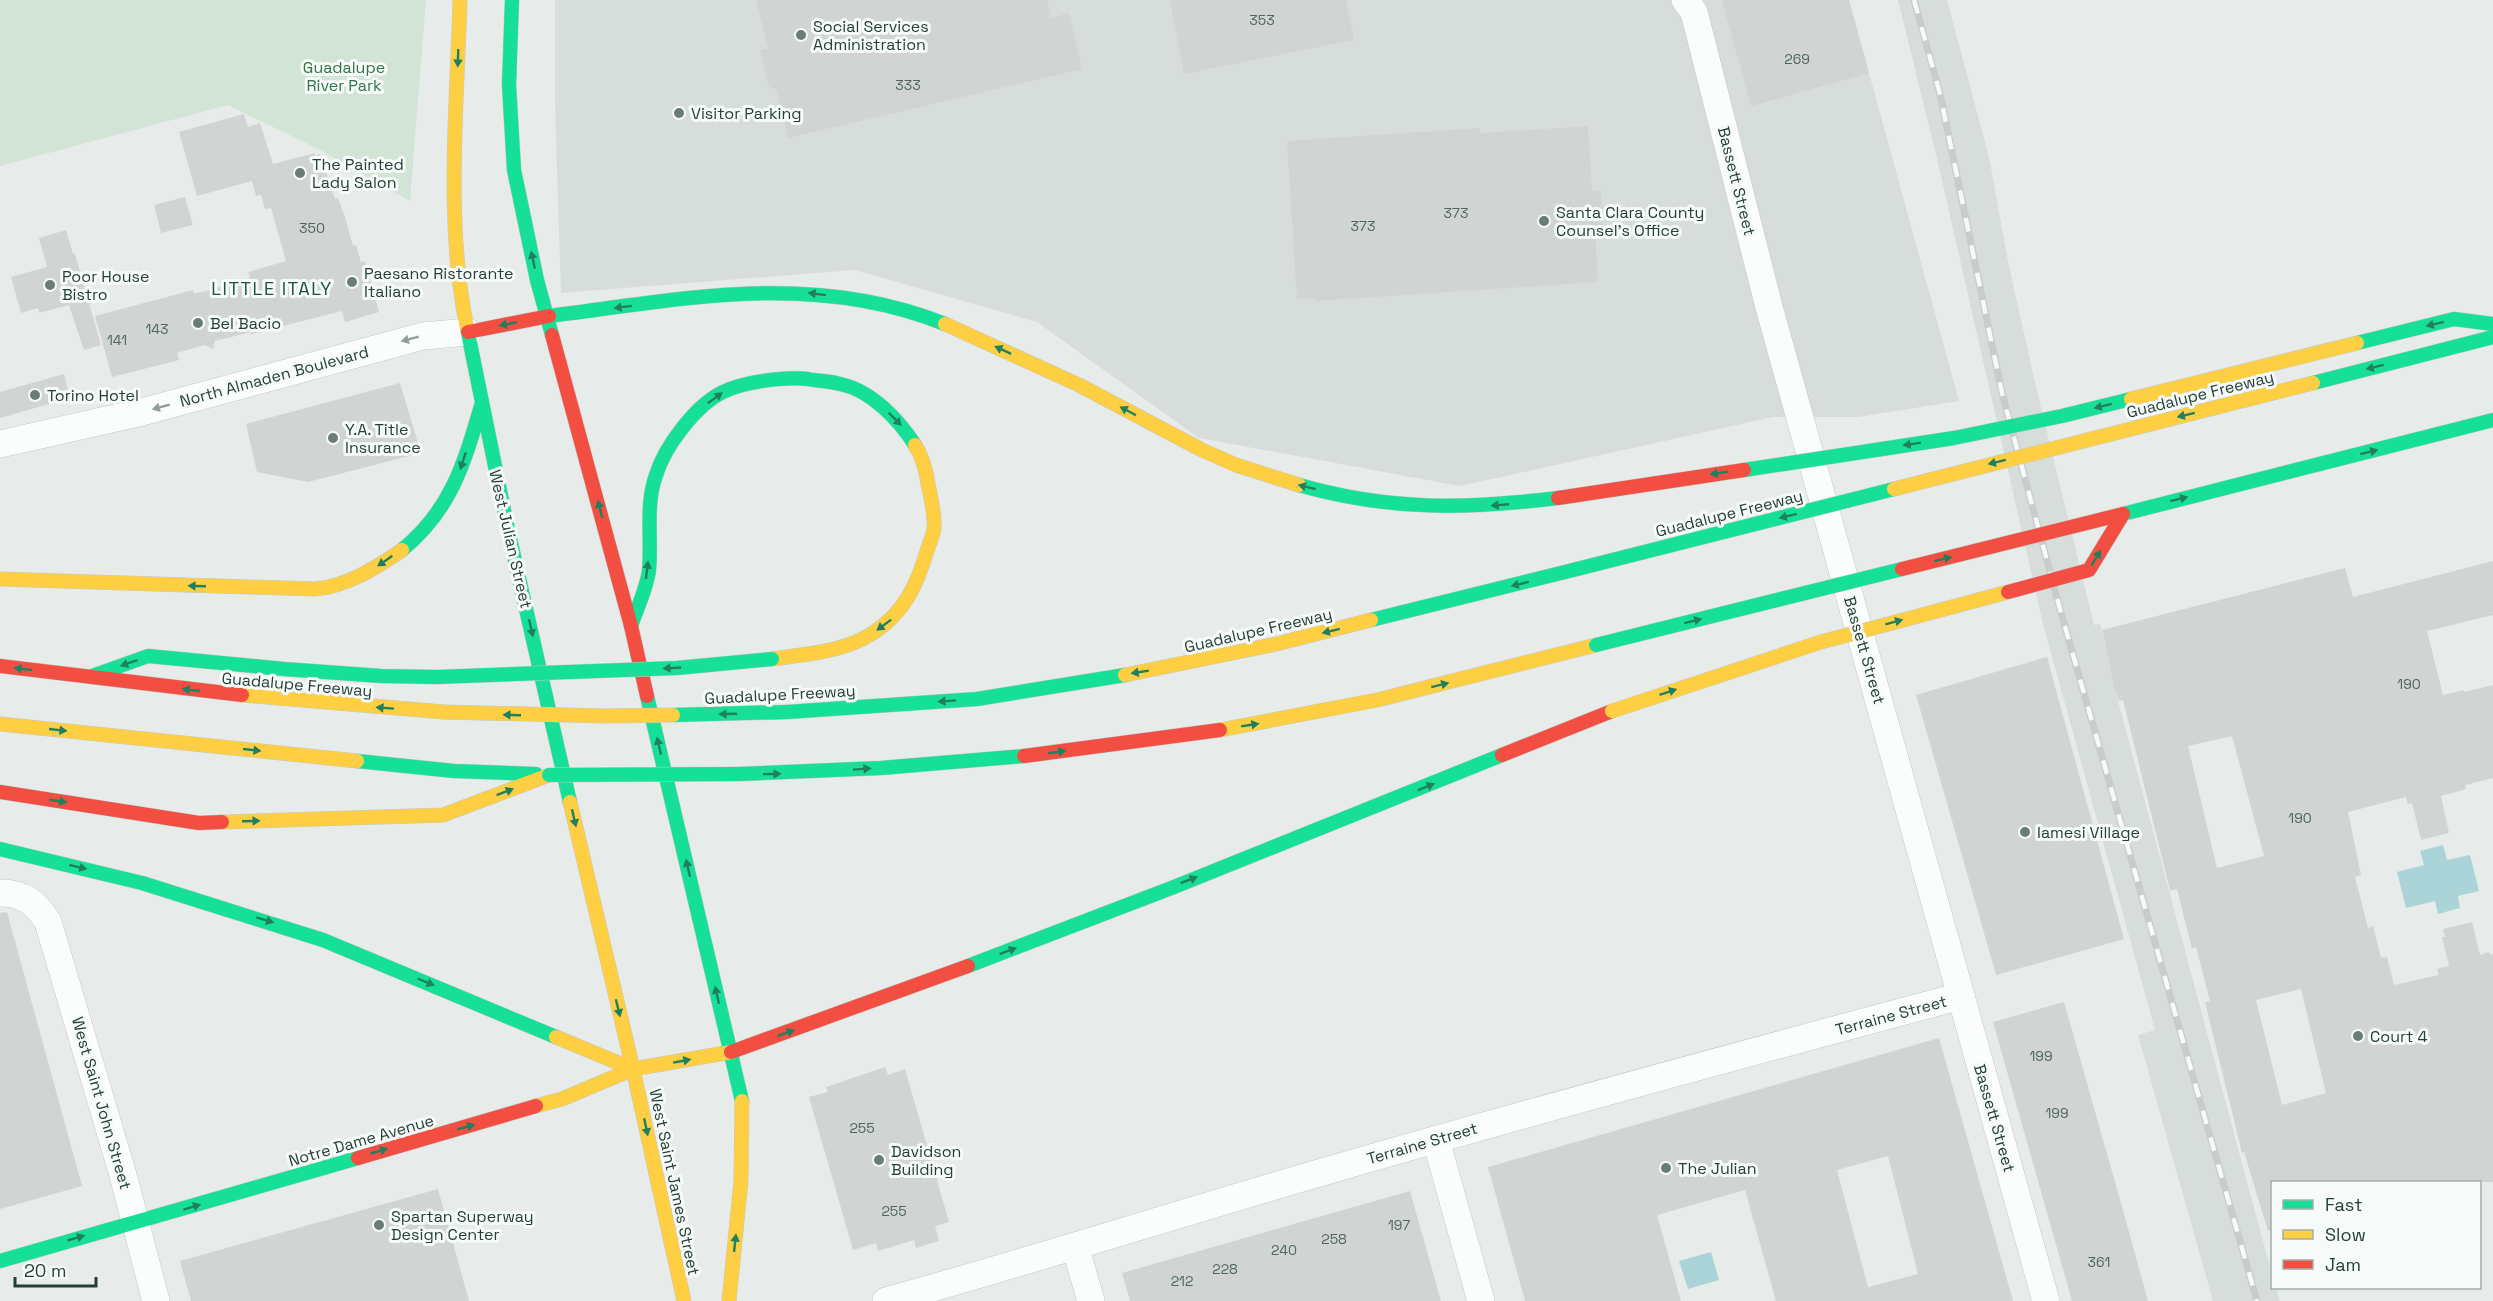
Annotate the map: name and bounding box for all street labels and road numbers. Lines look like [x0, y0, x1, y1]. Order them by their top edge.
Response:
street label: Bassett Street [1713, 124, 1760, 238]
street label: North Almaden Boulevard [177, 341, 371, 412]
street label: Guadalupe Freeway [2124, 366, 2276, 423]
street label: West Julian Street [484, 468, 537, 611]
street label: Guadalupe Freeway [1653, 485, 1805, 542]
street label: Bassett Street [1839, 594, 1890, 707]
street label: Guadalupe Freeway [1182, 603, 1334, 658]
street label: Guadalupe Freeway [221, 667, 373, 702]
street label: Guadalupe Freeway [704, 680, 856, 709]
street label: Terraine Street [1833, 991, 1949, 1040]
street label: West Saint John Street [67, 1014, 136, 1192]
street label: Bassett Street [1969, 1062, 2020, 1175]
street label: West Saint James Street [644, 1087, 705, 1277]
street label: Notre Dame Avenue [286, 1110, 436, 1171]
street label: Terraine Street [1364, 1118, 1480, 1169]

